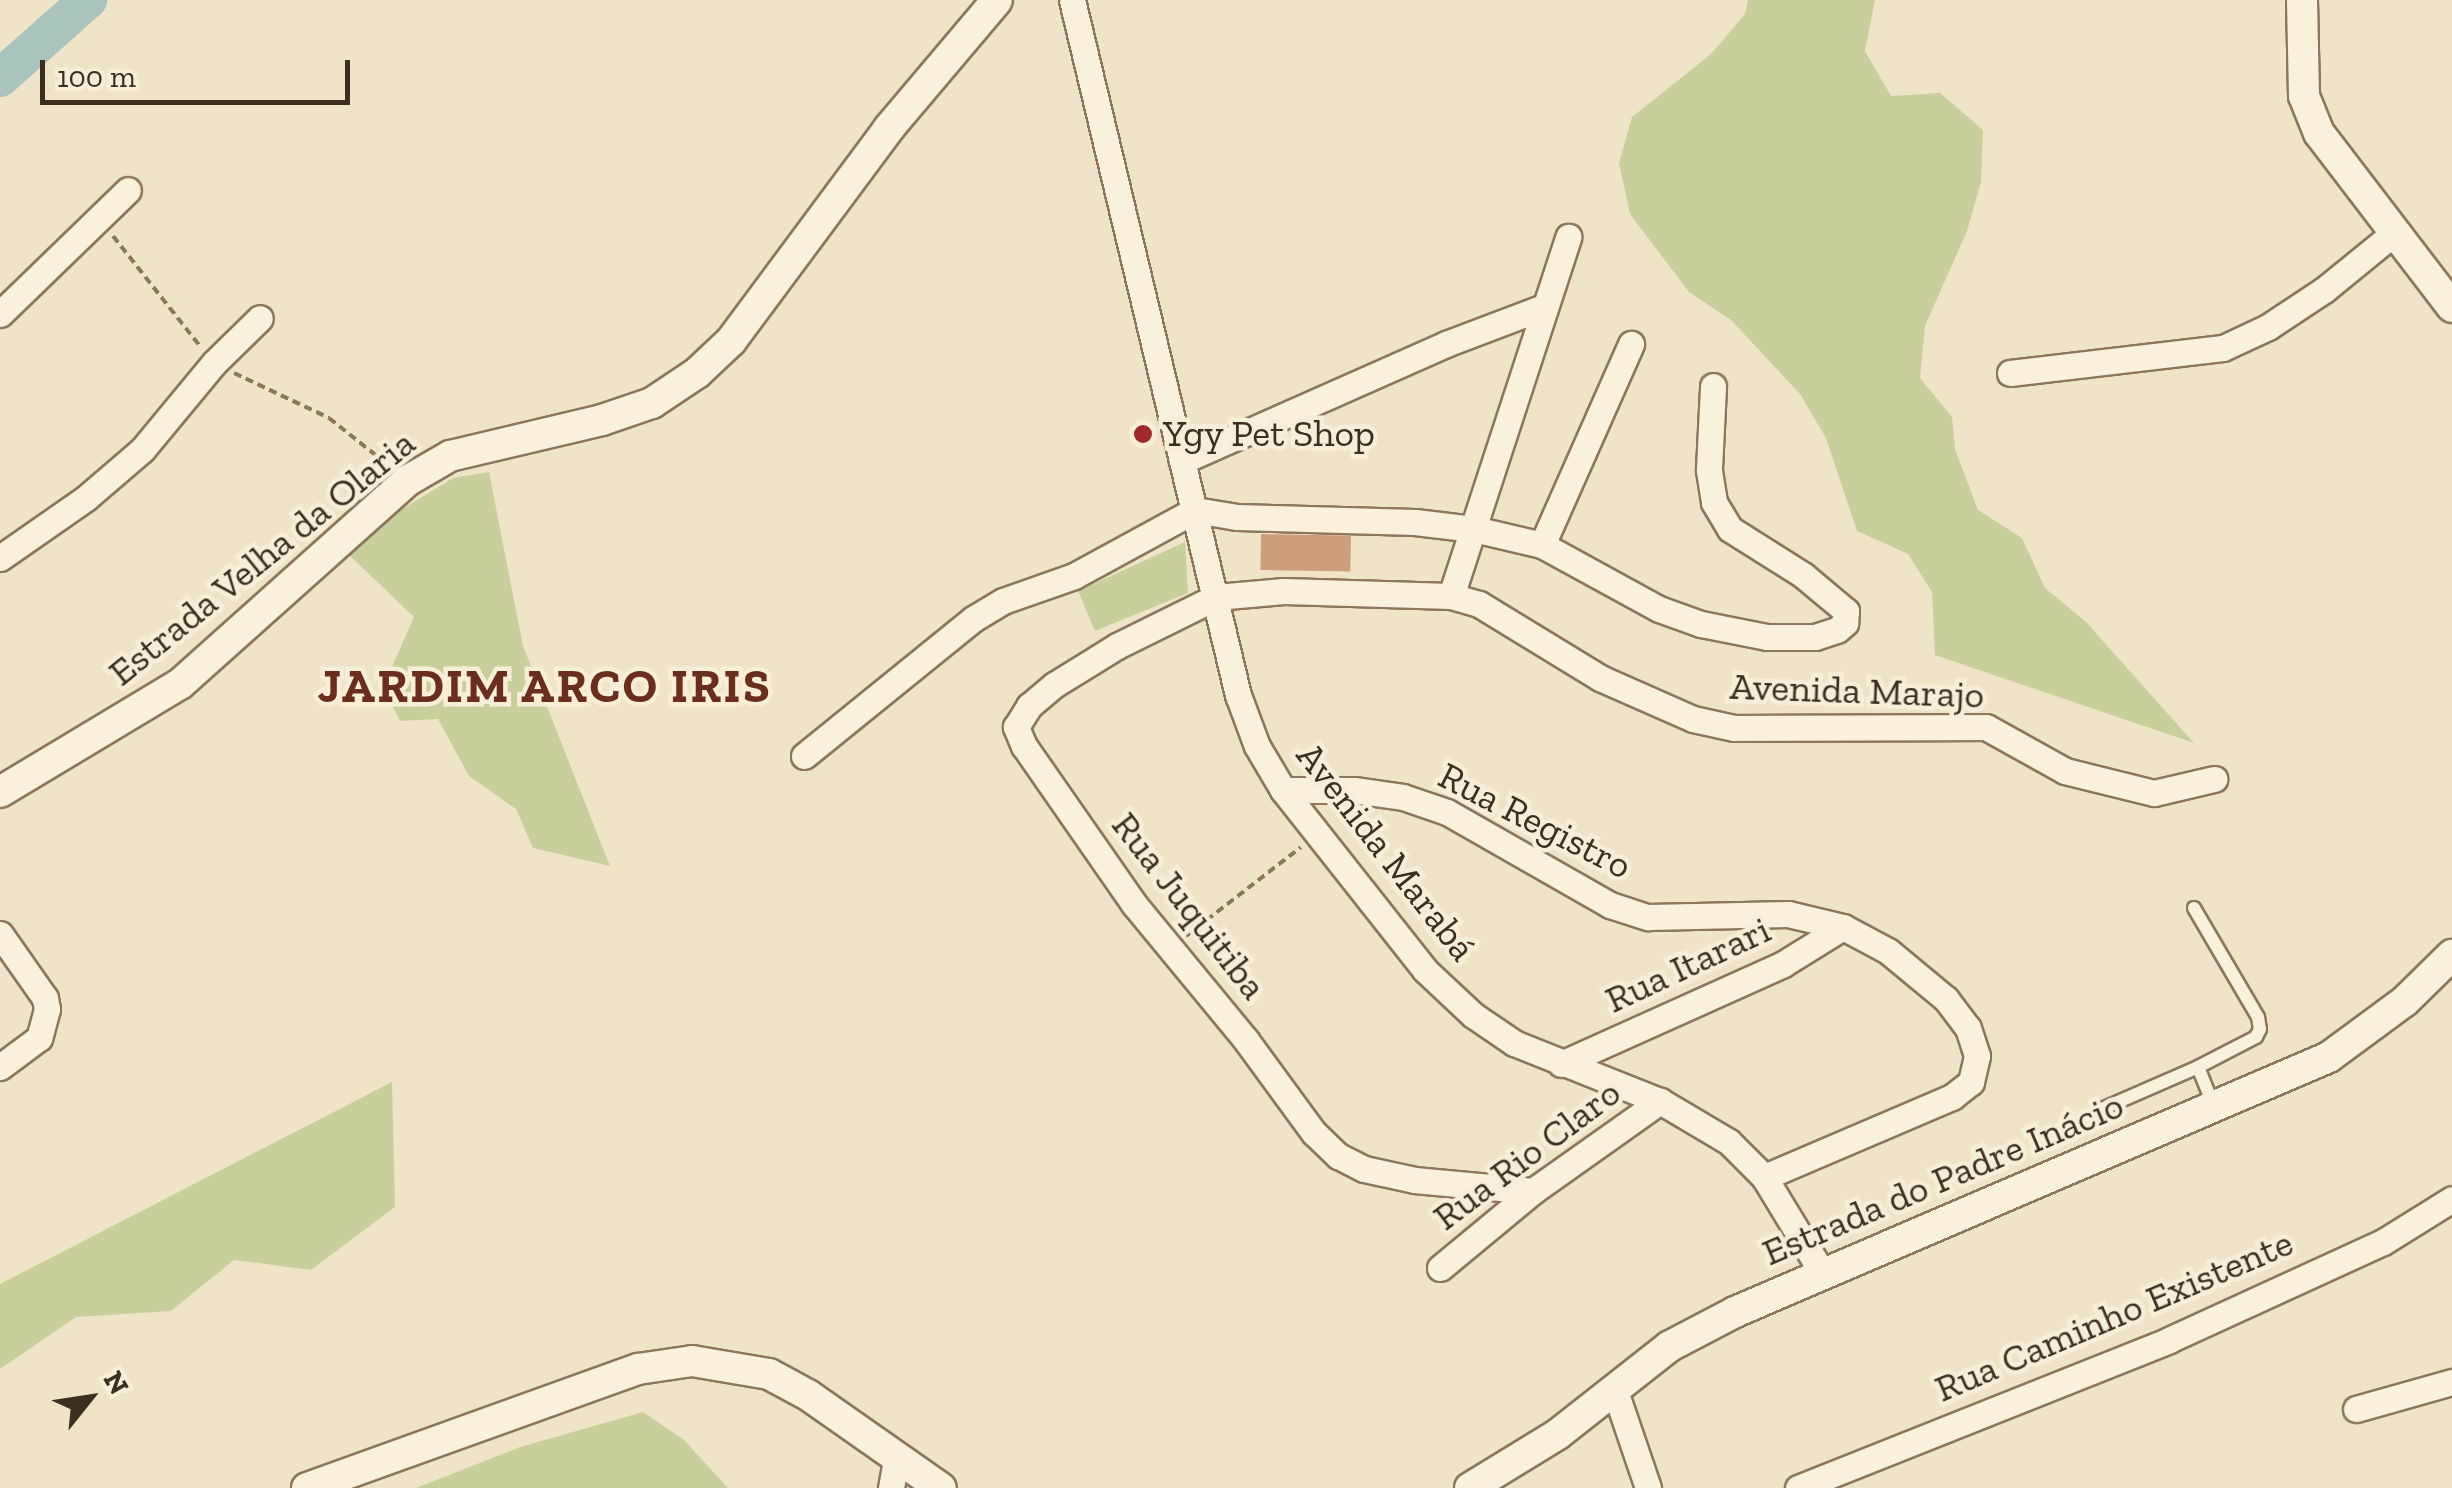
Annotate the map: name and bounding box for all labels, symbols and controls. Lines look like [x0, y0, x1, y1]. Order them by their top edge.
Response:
scale bar [45, 40, 355, 102]
text: 100 m [57, 59, 136, 95]
place label: Ygy Pet Shop [1163, 411, 1376, 457]
street label: Estrada Velha da Olaria [99, 420, 425, 696]
marker: Ygy Pet Shop [1132, 423, 1154, 445]
district label: JARDIM ARCO IRIS [317, 657, 773, 715]
street label: Avenida Marajo [1729, 664, 1985, 718]
street label: Avenida Marabá [1287, 734, 1485, 970]
street label: Rua Registro [1431, 753, 1639, 889]
street label: Rua Juquitiba [1102, 803, 1276, 1009]
street label: Rua Itarari [1598, 907, 1778, 1023]
street label: Rua Rio Claro [1424, 1070, 1630, 1240]
street label: Estrada do Padre Inácio [1756, 1082, 2130, 1276]
street label: Rua Caminho Existente [1928, 1220, 2300, 1412]
north arrow [40, 1348, 140, 1448]
text: N [97, 1365, 136, 1400]

